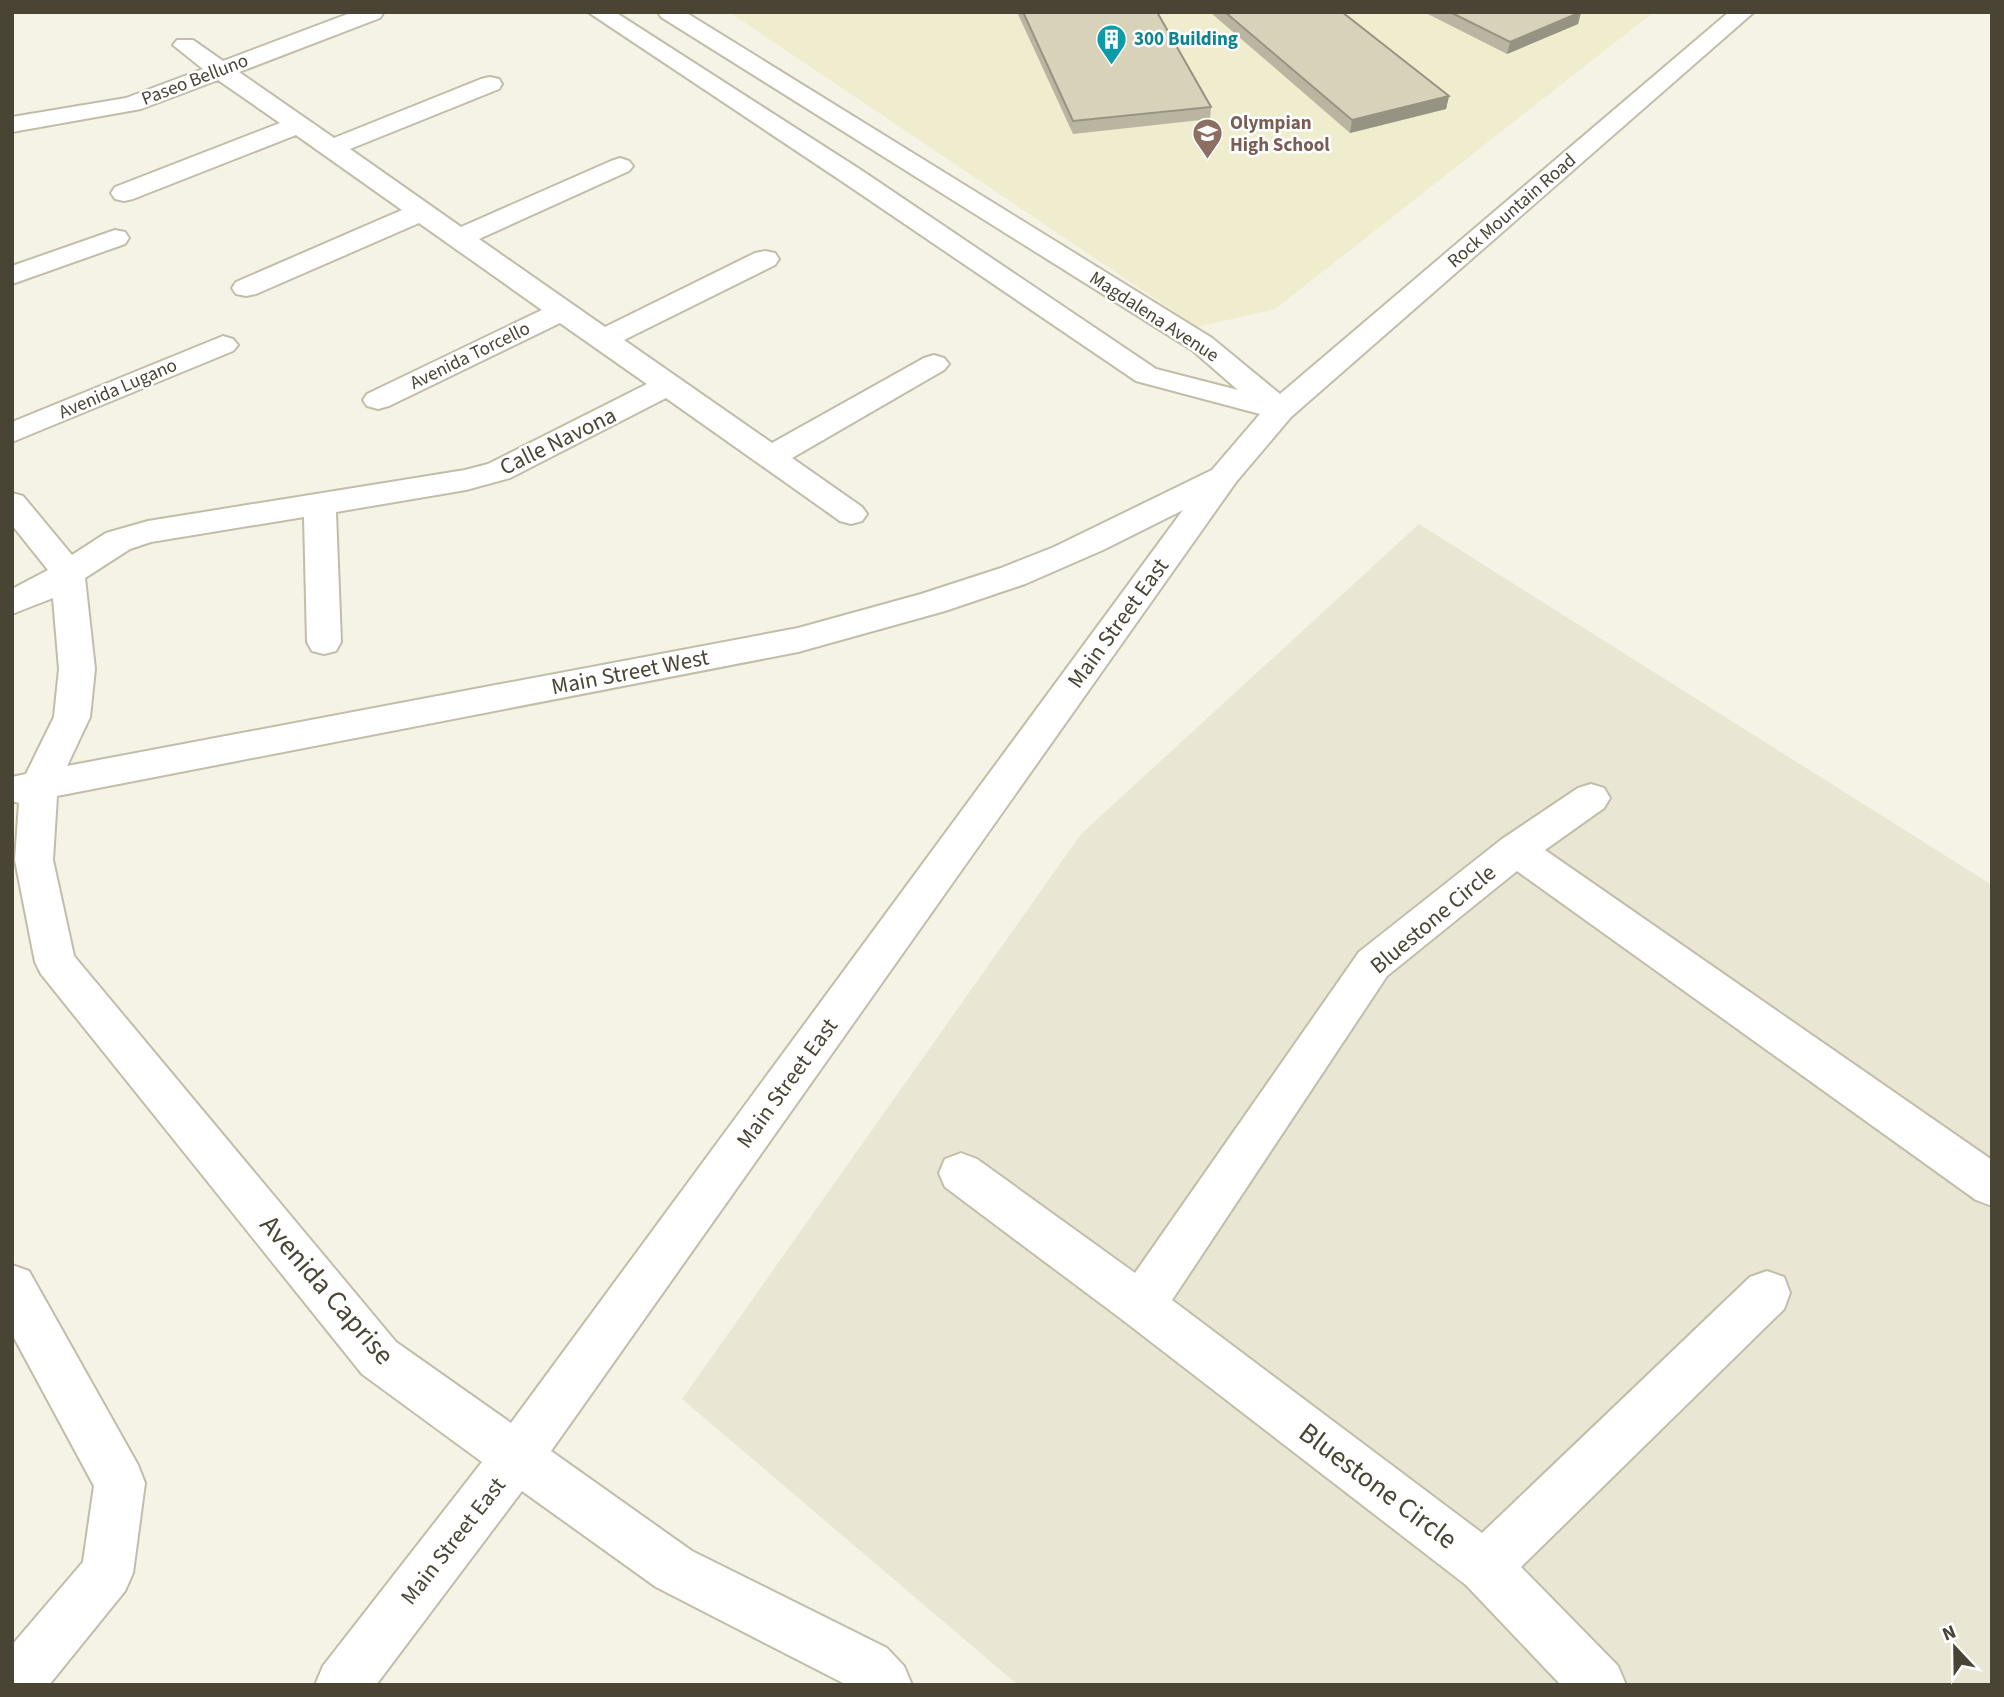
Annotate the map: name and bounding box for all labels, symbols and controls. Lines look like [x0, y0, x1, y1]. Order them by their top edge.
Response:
building icon: 300 Building [1094, 22, 1128, 66]
place label: 300 Building [1134, 26, 1238, 53]
street label: Paseo Belluno [138, 47, 252, 113]
place label: Olympian High School [1230, 110, 1330, 159]
school or university icon: Olympian High School [1190, 117, 1224, 161]
street label: Rock Mountain Road [1442, 147, 1582, 275]
street label: Magdalena Avenue [1084, 265, 1224, 369]
street label: Avenida Torcello [405, 315, 535, 397]
street label: Avenida Lugano [55, 352, 181, 426]
street label: Calle Navona [494, 399, 622, 483]
street label: Main Street East [1059, 551, 1177, 695]
street label: Main Street West [548, 641, 712, 703]
street label: Bluestone Circle [1363, 856, 1503, 982]
street label: Main Street East [728, 1011, 846, 1155]
street label: Avenida Caprise [251, 1206, 403, 1374]
street label: Bluestone Circle [1290, 1413, 1466, 1559]
street label: Main Street East [393, 1470, 514, 1612]
north arrow [1920, 1613, 1990, 1683]
text: N [1938, 1619, 1960, 1649]

